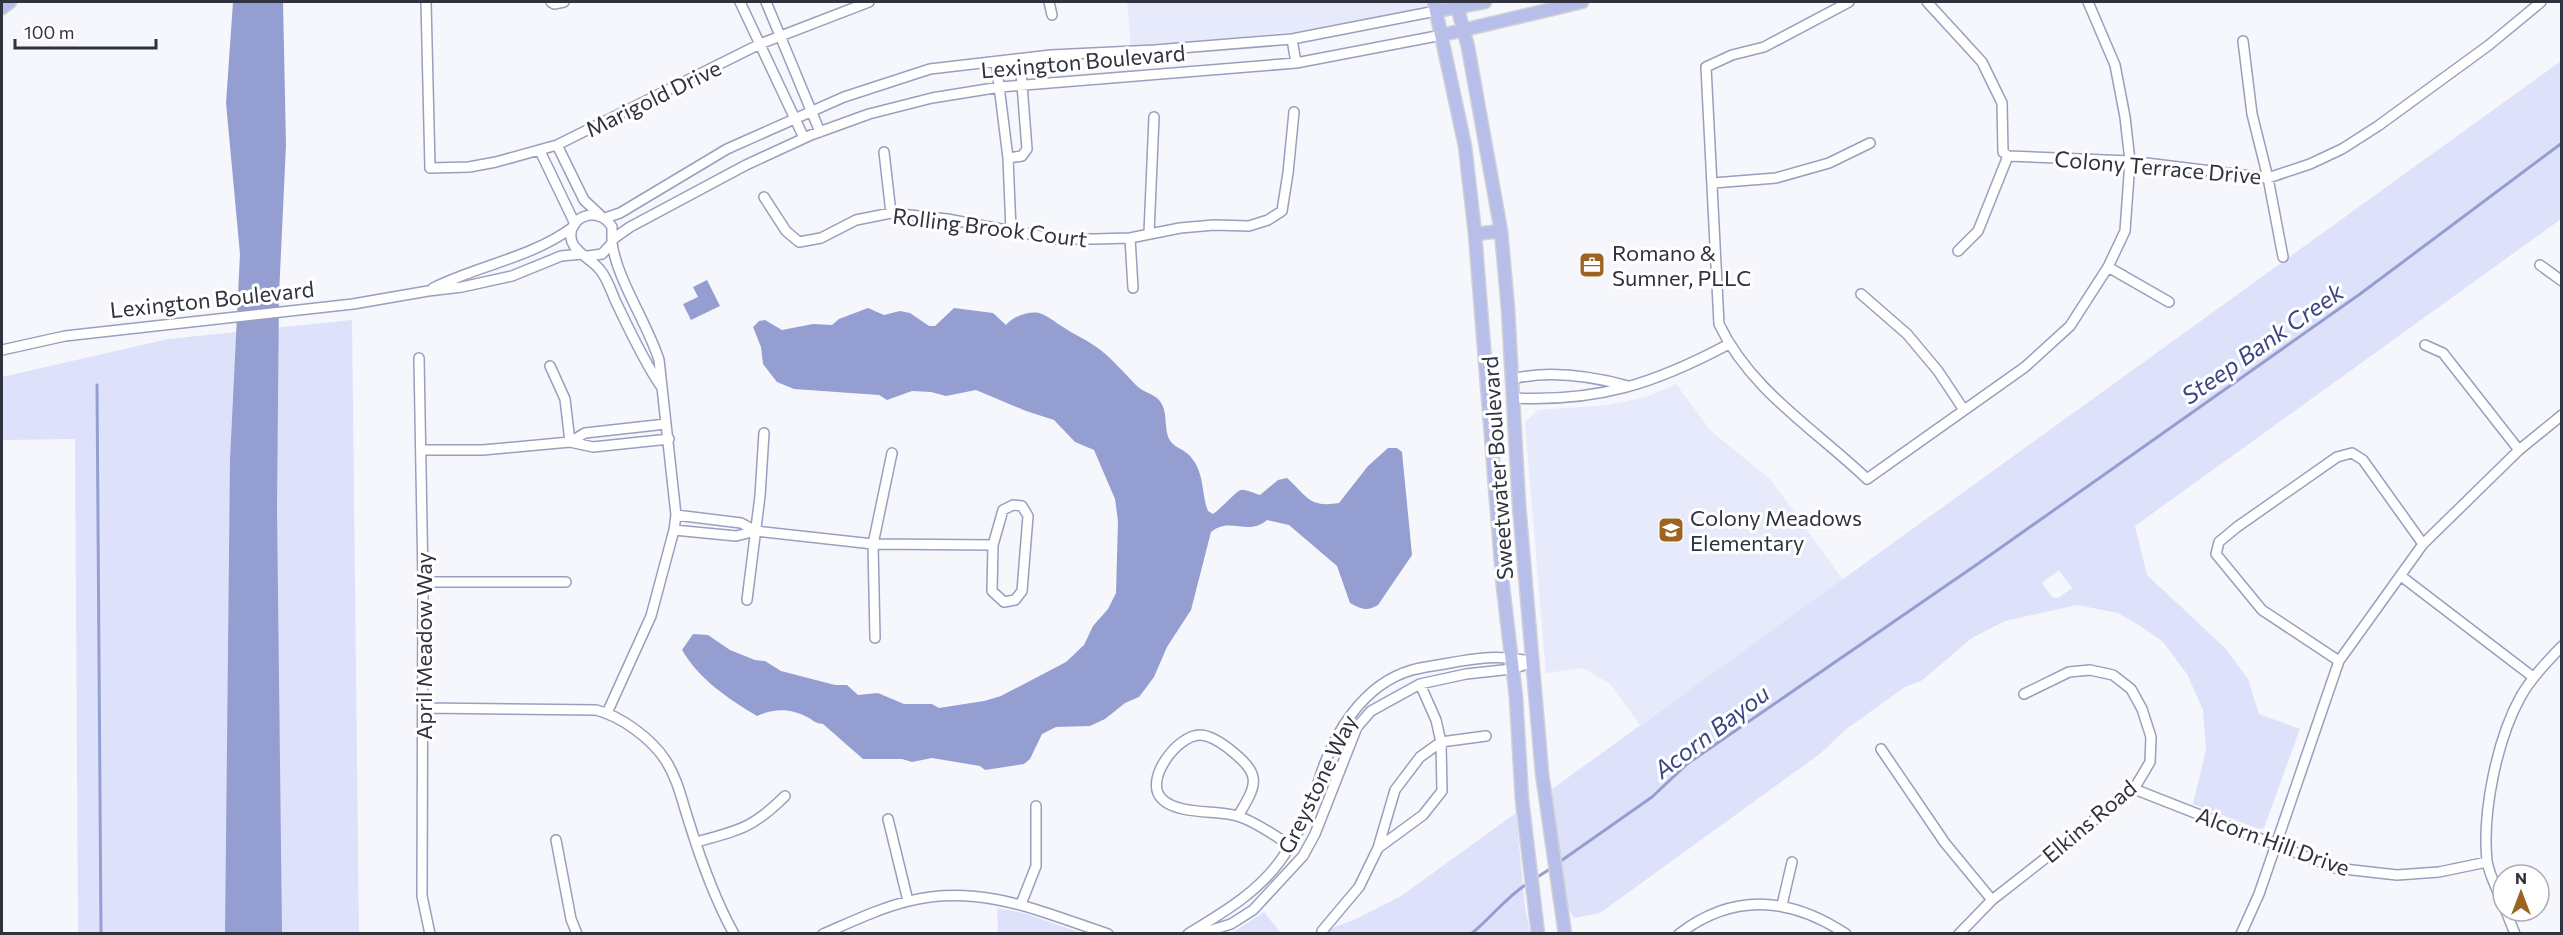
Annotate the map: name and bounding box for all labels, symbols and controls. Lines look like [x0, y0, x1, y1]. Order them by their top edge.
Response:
scale bar [15, 12, 156, 50]
text: 100 m [24, 21, 74, 43]
street label: Lexington Boulevard [980, 39, 1186, 83]
street label: Marigold Drive [581, 54, 725, 142]
street label: Colony Terrace Drive [2053, 145, 2263, 189]
street label: Rolling Brook Court [891, 202, 1089, 252]
place label: Romano & Sumner, PLLC [1612, 239, 1751, 291]
office icon: Romano & Sumner, PLLC [1577, 250, 1607, 280]
street label: Lexington Boulevard [109, 275, 315, 323]
water label: Steep Bank Creek [2175, 276, 2349, 410]
street label: Sweetwater Boulevard [1476, 355, 1518, 581]
place label: Colony Meadows Elementary [1690, 504, 1862, 556]
school or university icon: Colony Meadows Elementary [1656, 515, 1686, 545]
street label: April Meadow Way [410, 552, 437, 740]
water label: Acorn Bayou [1647, 678, 1775, 784]
street label: Greystone Way [1272, 710, 1362, 858]
street label: Elkins Road [2036, 774, 2142, 868]
street label: Alcorn Hill Drive [2193, 801, 2353, 881]
north arrow [2491, 863, 2551, 923]
text: N [2515, 868, 2527, 887]

